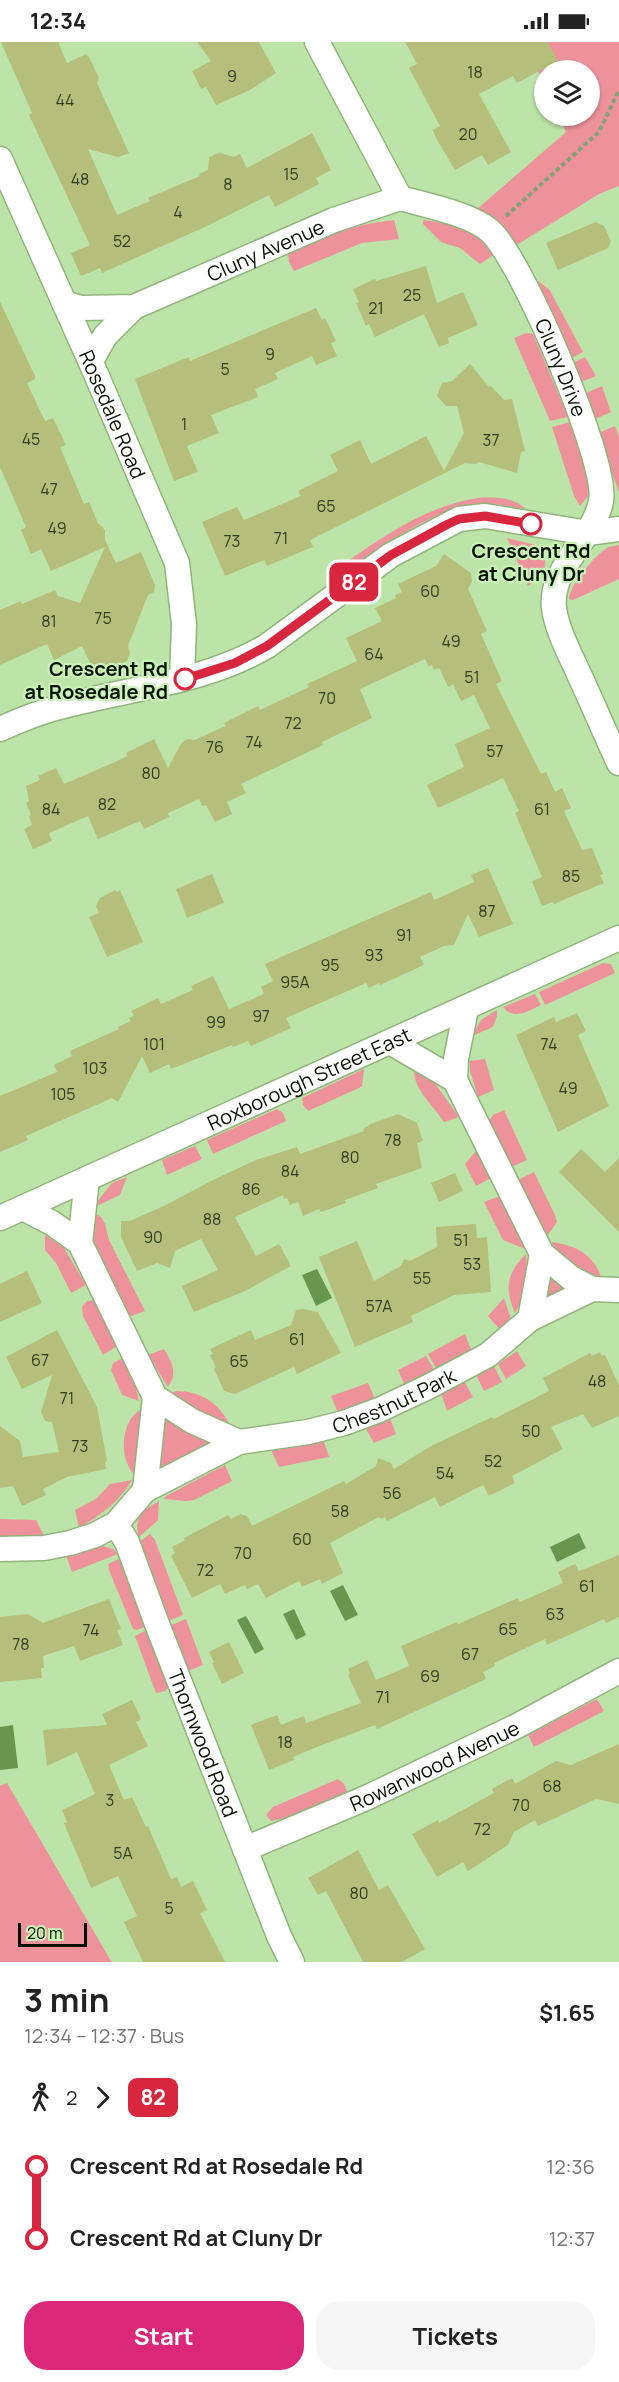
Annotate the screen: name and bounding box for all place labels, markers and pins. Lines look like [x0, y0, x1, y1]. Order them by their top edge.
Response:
marker: Crescent Rd at Cluny Dr [520, 513, 542, 535]
place label: Crescent Rd at Cluny Dr [471, 537, 591, 587]
place label: Crescent Rd at Rosedale Rd [25, 655, 168, 705]
marker: Crescent Rd at Rosedale Rd [174, 668, 196, 690]

